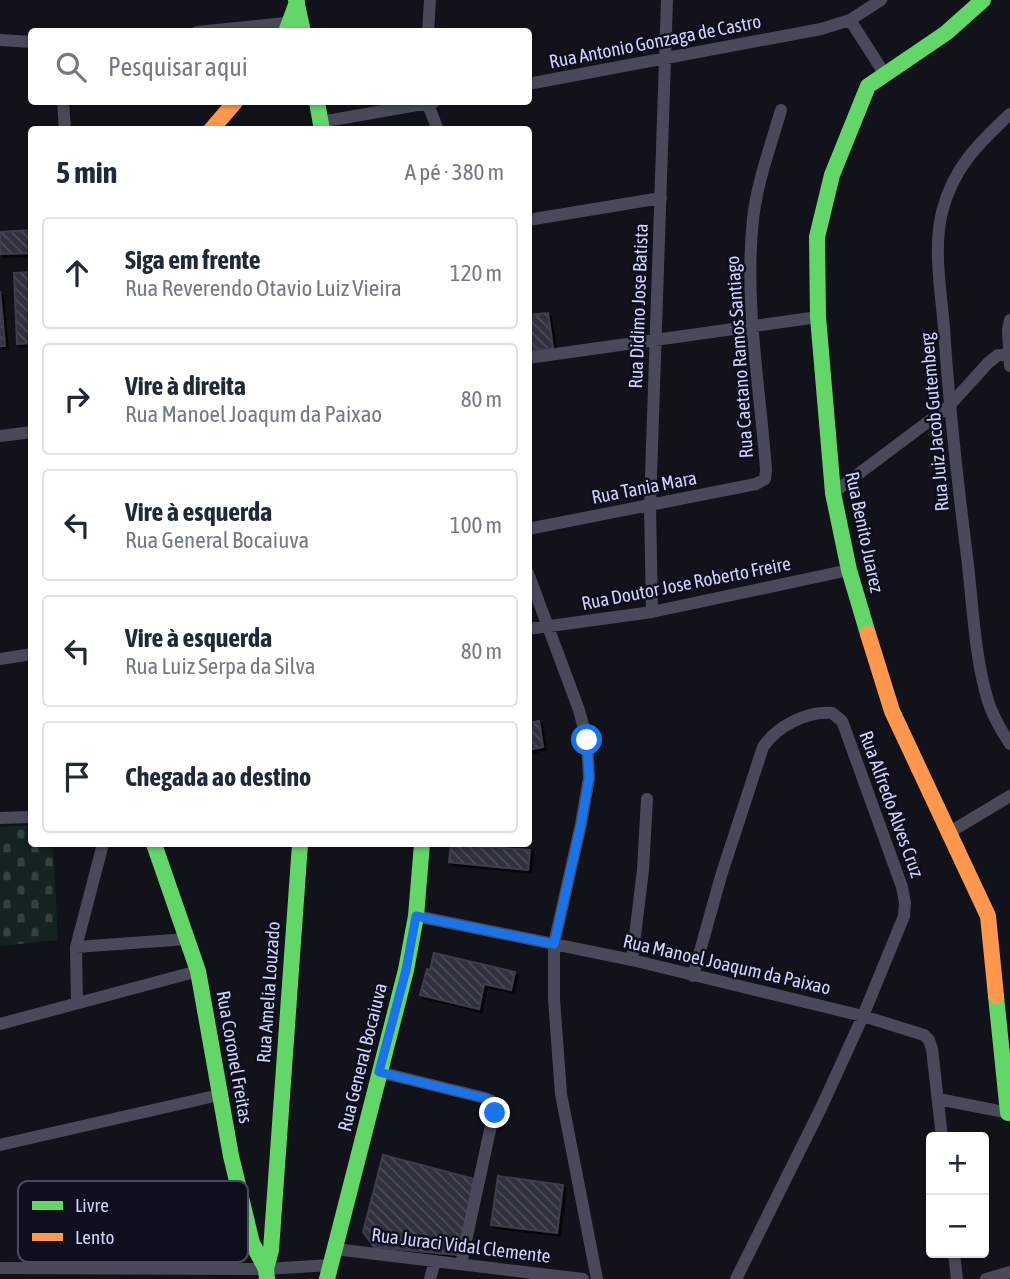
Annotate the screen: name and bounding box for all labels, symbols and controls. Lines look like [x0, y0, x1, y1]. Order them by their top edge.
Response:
street label: Rua Antonio Gonzaga de Castro [547, 10, 763, 72]
search box [28, 28, 532, 105]
icon: search [52, 48, 90, 86]
text: Pesquisar aqui [108, 52, 248, 82]
text: 5 min [56, 155, 117, 189]
text: A pé · 380 m [405, 159, 504, 185]
street label: Rua Didimo Jose Batista [624, 223, 652, 389]
text: Siga em frente [125, 245, 261, 275]
icon: ahead [58, 254, 96, 292]
street label: Rua Caetano Ramos Santiago [721, 255, 757, 459]
text: 120 m [450, 260, 502, 286]
text: Rua Reverendo Otavio Luiz Vieira [125, 275, 402, 301]
street label: Rua Juiz Jacob Gutemberg [915, 331, 953, 512]
text: Vire à direita [125, 371, 246, 401]
icon: right [58, 380, 96, 418]
text: 80 m [461, 386, 502, 412]
text: Rua Manoel Joaqum da Paixao [125, 401, 382, 427]
street label: Rua Tania Mara [590, 466, 698, 508]
street label: Rua Benito Juarez [841, 469, 889, 595]
text: Vire à esquerda [125, 497, 272, 527]
icon: left [58, 506, 96, 544]
text: 100 m [450, 512, 502, 538]
text: Rua General Bocaiuva [125, 527, 309, 553]
street label: Rua Doutor Jose Roberto Freire [580, 552, 792, 614]
text: Vire à esquerda [125, 623, 272, 653]
icon: left [58, 632, 96, 670]
text: 80 m [461, 638, 502, 664]
text: Rua Luiz Serpa da Silva [125, 653, 315, 679]
route start [571, 724, 602, 755]
street label: Rua Alfredo Alves Cruz [855, 728, 929, 880]
icon: arrive [58, 758, 96, 796]
text: Chegada ao destino [125, 762, 311, 792]
street label: Rua Amelia Louzado [252, 921, 284, 1063]
street label: Rua Manoel Joaqum da Paixao [621, 929, 833, 999]
street label: Rua General Bocaiuva [333, 981, 391, 1133]
street label: Rua Coronel Freitas [212, 989, 258, 1125]
route end [479, 1097, 510, 1128]
map controls [926, 1132, 989, 1258]
button: + [926, 1132, 989, 1195]
legend [18, 1181, 248, 1262]
text: Livre [75, 1194, 109, 1216]
button: − [926, 1195, 989, 1258]
street label: Rua Juraci Vidal Clemente [370, 1223, 552, 1267]
text: Lento [75, 1226, 114, 1248]

